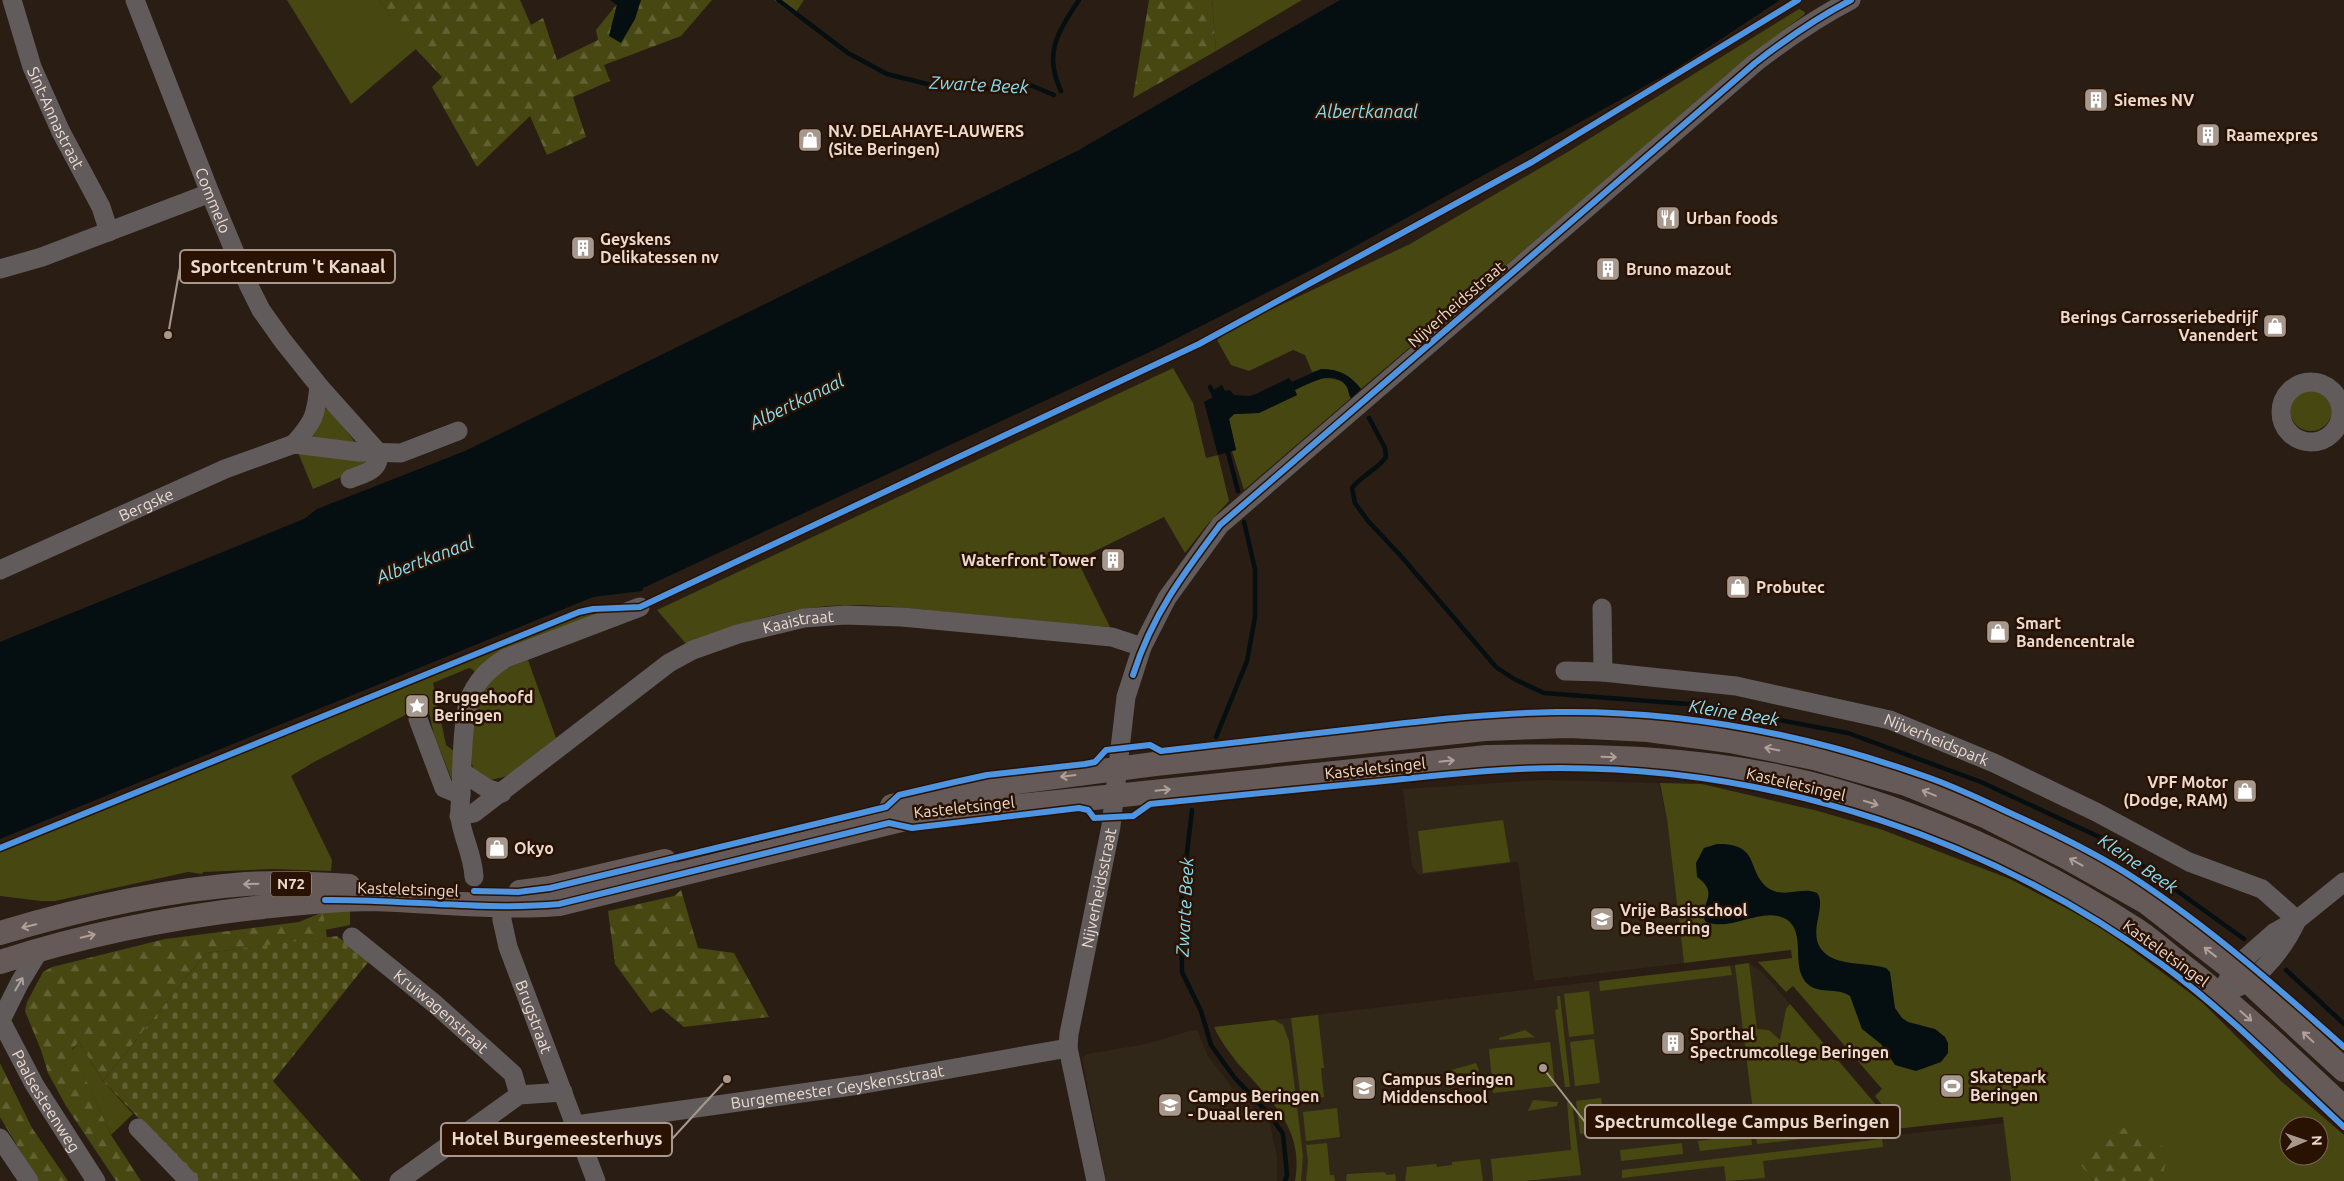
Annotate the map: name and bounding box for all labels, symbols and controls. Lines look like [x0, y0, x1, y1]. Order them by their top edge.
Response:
street label: Sint-Annastraat [24, 64, 88, 172]
water label: Zwarte Beek [928, 71, 1030, 97]
building icon: Siemes NV [2083, 87, 2109, 113]
place label: Siemes NV [2114, 91, 2195, 109]
water label: Albertkanaal [1315, 101, 1418, 121]
place label: N.V. DELAHAYE-LAUWERS (Site Beringen) [828, 122, 1024, 159]
building icon: Raamexpres [2195, 122, 2221, 148]
place label: Raamexpres [2226, 126, 2318, 144]
shop icon: N.V. DELAHAYE-LAUWERS (Site Beringen) [797, 127, 823, 153]
street label: Commelo [192, 165, 235, 236]
restaurant icon: Urban foods [1655, 205, 1681, 231]
place label: Urban foods [1686, 209, 1778, 227]
place label: Geyskens Delikatessen nv [600, 230, 719, 266]
building icon: Geyskens Delikatessen nv [570, 235, 596, 261]
callout: Sportcentrum 't Kanaal [180, 250, 395, 283]
text: Sportcentrum 't Kanaal [190, 256, 386, 276]
building icon: Bruno mazout [1595, 256, 1621, 282]
street label: Nijverheidsstraat [1404, 257, 1508, 351]
place label: Bruno mazout [1626, 260, 1731, 278]
place label: Berings Carrosseriebedrijf Vanendert [2060, 308, 2258, 344]
shop icon: Berings Carrosseriebedrijf Vanendert [2262, 313, 2288, 339]
water label: Albertkanaal [745, 370, 847, 433]
street label: Bergske [116, 484, 176, 525]
water label: Albertkanaal [372, 531, 476, 587]
building icon: Waterfront Tower [1100, 547, 1126, 573]
place label: Waterfront Tower [961, 551, 1096, 569]
shop icon: Probutec [1725, 574, 1751, 600]
place label: Probutec [1756, 578, 1825, 596]
street label: Kaaistraat [761, 607, 835, 637]
place label: Smart Bandencentrale [2016, 614, 2135, 650]
shop icon: Smart Bandencentrale [1985, 619, 2011, 645]
place label: Bruggehoofd Beringen [434, 688, 533, 724]
place icon: Bruggehoofd Beringen [404, 693, 430, 719]
water label: Kleine Beek [1687, 695, 1782, 729]
street label: Nijverheidspark [1882, 710, 1992, 769]
one-way arrow [1765, 744, 1781, 754]
one-way arrow [1600, 752, 1617, 762]
street label: Kasteletsingel [1324, 754, 1426, 782]
one-way arrow [1438, 756, 1454, 766]
street label: Kasteletsingel [1745, 764, 1847, 804]
one-way arrow [1060, 771, 1076, 781]
place label: VPF Motor (Dodge, RAM) [2123, 773, 2228, 810]
shop icon: VPF Motor (Dodge, RAM) [2232, 778, 2258, 804]
one-way arrow [1155, 785, 1171, 795]
one-way arrow [1921, 788, 1936, 797]
street label: Kasteletsingel [913, 793, 1015, 821]
one-way arrow [1863, 799, 1879, 808]
street label: Nijverheidsstraat [1078, 826, 1120, 950]
water label: Kleine Beek [2095, 829, 2183, 897]
shop icon: Okyo [484, 835, 510, 861]
place label: Okyo [514, 839, 554, 857]
water label: Zwarte Beek [1171, 856, 1197, 958]
one-way arrow [2069, 857, 2083, 867]
road number: N72 [271, 872, 311, 896]
street label: Kasteletsingel [357, 878, 459, 900]
one-way arrow [243, 879, 259, 889]
place label: Vrije Basisschool De Beerring [1620, 901, 1748, 937]
school or university icon: Vrije Basisschool De Beerring [1589, 906, 1615, 932]
street label: Kasteletsingel [2120, 916, 2212, 990]
one-way arrow [21, 921, 37, 931]
one-way arrow [79, 931, 95, 940]
one-way arrow [2204, 947, 2217, 958]
street label: Kruiwagenstraat [390, 966, 493, 1057]
one-way arrow [15, 977, 25, 991]
street label: Brugstraat [512, 978, 556, 1056]
one-way arrow [2240, 1011, 2253, 1022]
place label: Sporthal Spectrumcollege Beringen [1690, 1025, 1889, 1061]
building icon: Sporthal Spectrumcollege Beringen [1660, 1030, 1686, 1056]
one-way arrow [2302, 1031, 2315, 1043]
street label: Paalsesteenweg [9, 1047, 84, 1155]
street label: Burgemeester Geyskensstraat [729, 1061, 946, 1112]
place label: Skatepark Beringen [1970, 1068, 2046, 1104]
place label: Campus Beringen Middenschool [1382, 1070, 1513, 1106]
sports icon: Skatepark Beringen [1939, 1073, 1965, 1099]
school or university icon: Campus Beringen Middenschool [1351, 1075, 1377, 1101]
place label: Campus Beringen - Duaal leren [1188, 1087, 1319, 1123]
school or university icon: Campus Beringen - Duaal leren [1157, 1092, 1183, 1118]
callout: Spectrumcollege Campus Beringen [1585, 1105, 1900, 1138]
text: Spectrumcollege Campus Beringen [1595, 1111, 1890, 1131]
north arrow [2279, 1116, 2329, 1166]
callout: Hotel Burgemeesterhuys [441, 1123, 672, 1156]
text: Hotel Burgemeesterhuys [451, 1128, 663, 1148]
text: N [2309, 1135, 2325, 1146]

